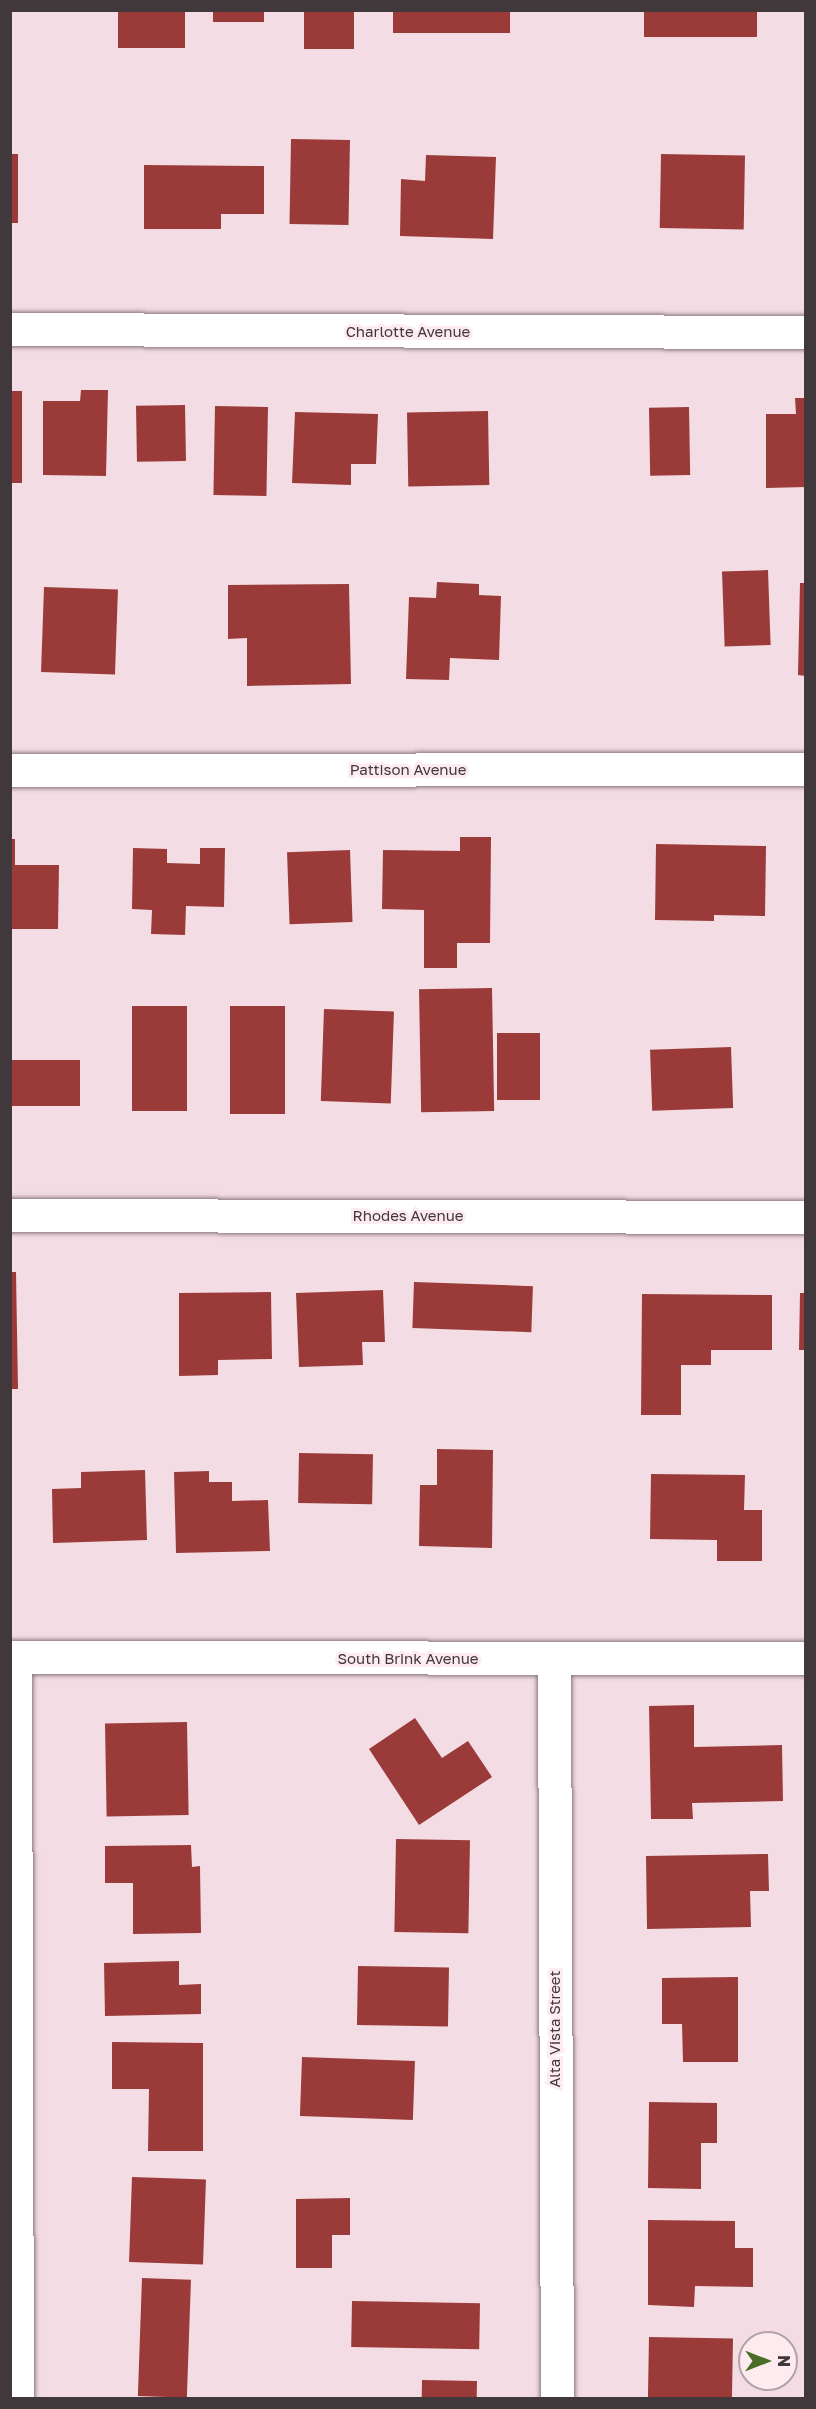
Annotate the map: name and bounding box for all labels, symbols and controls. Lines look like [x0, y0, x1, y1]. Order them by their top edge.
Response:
street label: Charlotte Avenue [346, 323, 470, 341]
street label: Pattison Avenue [350, 761, 466, 779]
street label: Rhodes Avenue [353, 1207, 463, 1225]
street label: South Brink Avenue [338, 1650, 478, 1668]
street label: Alta Vista Street [546, 1970, 564, 2088]
north arrow [738, 2331, 798, 2391]
text: N [774, 2355, 794, 2367]

